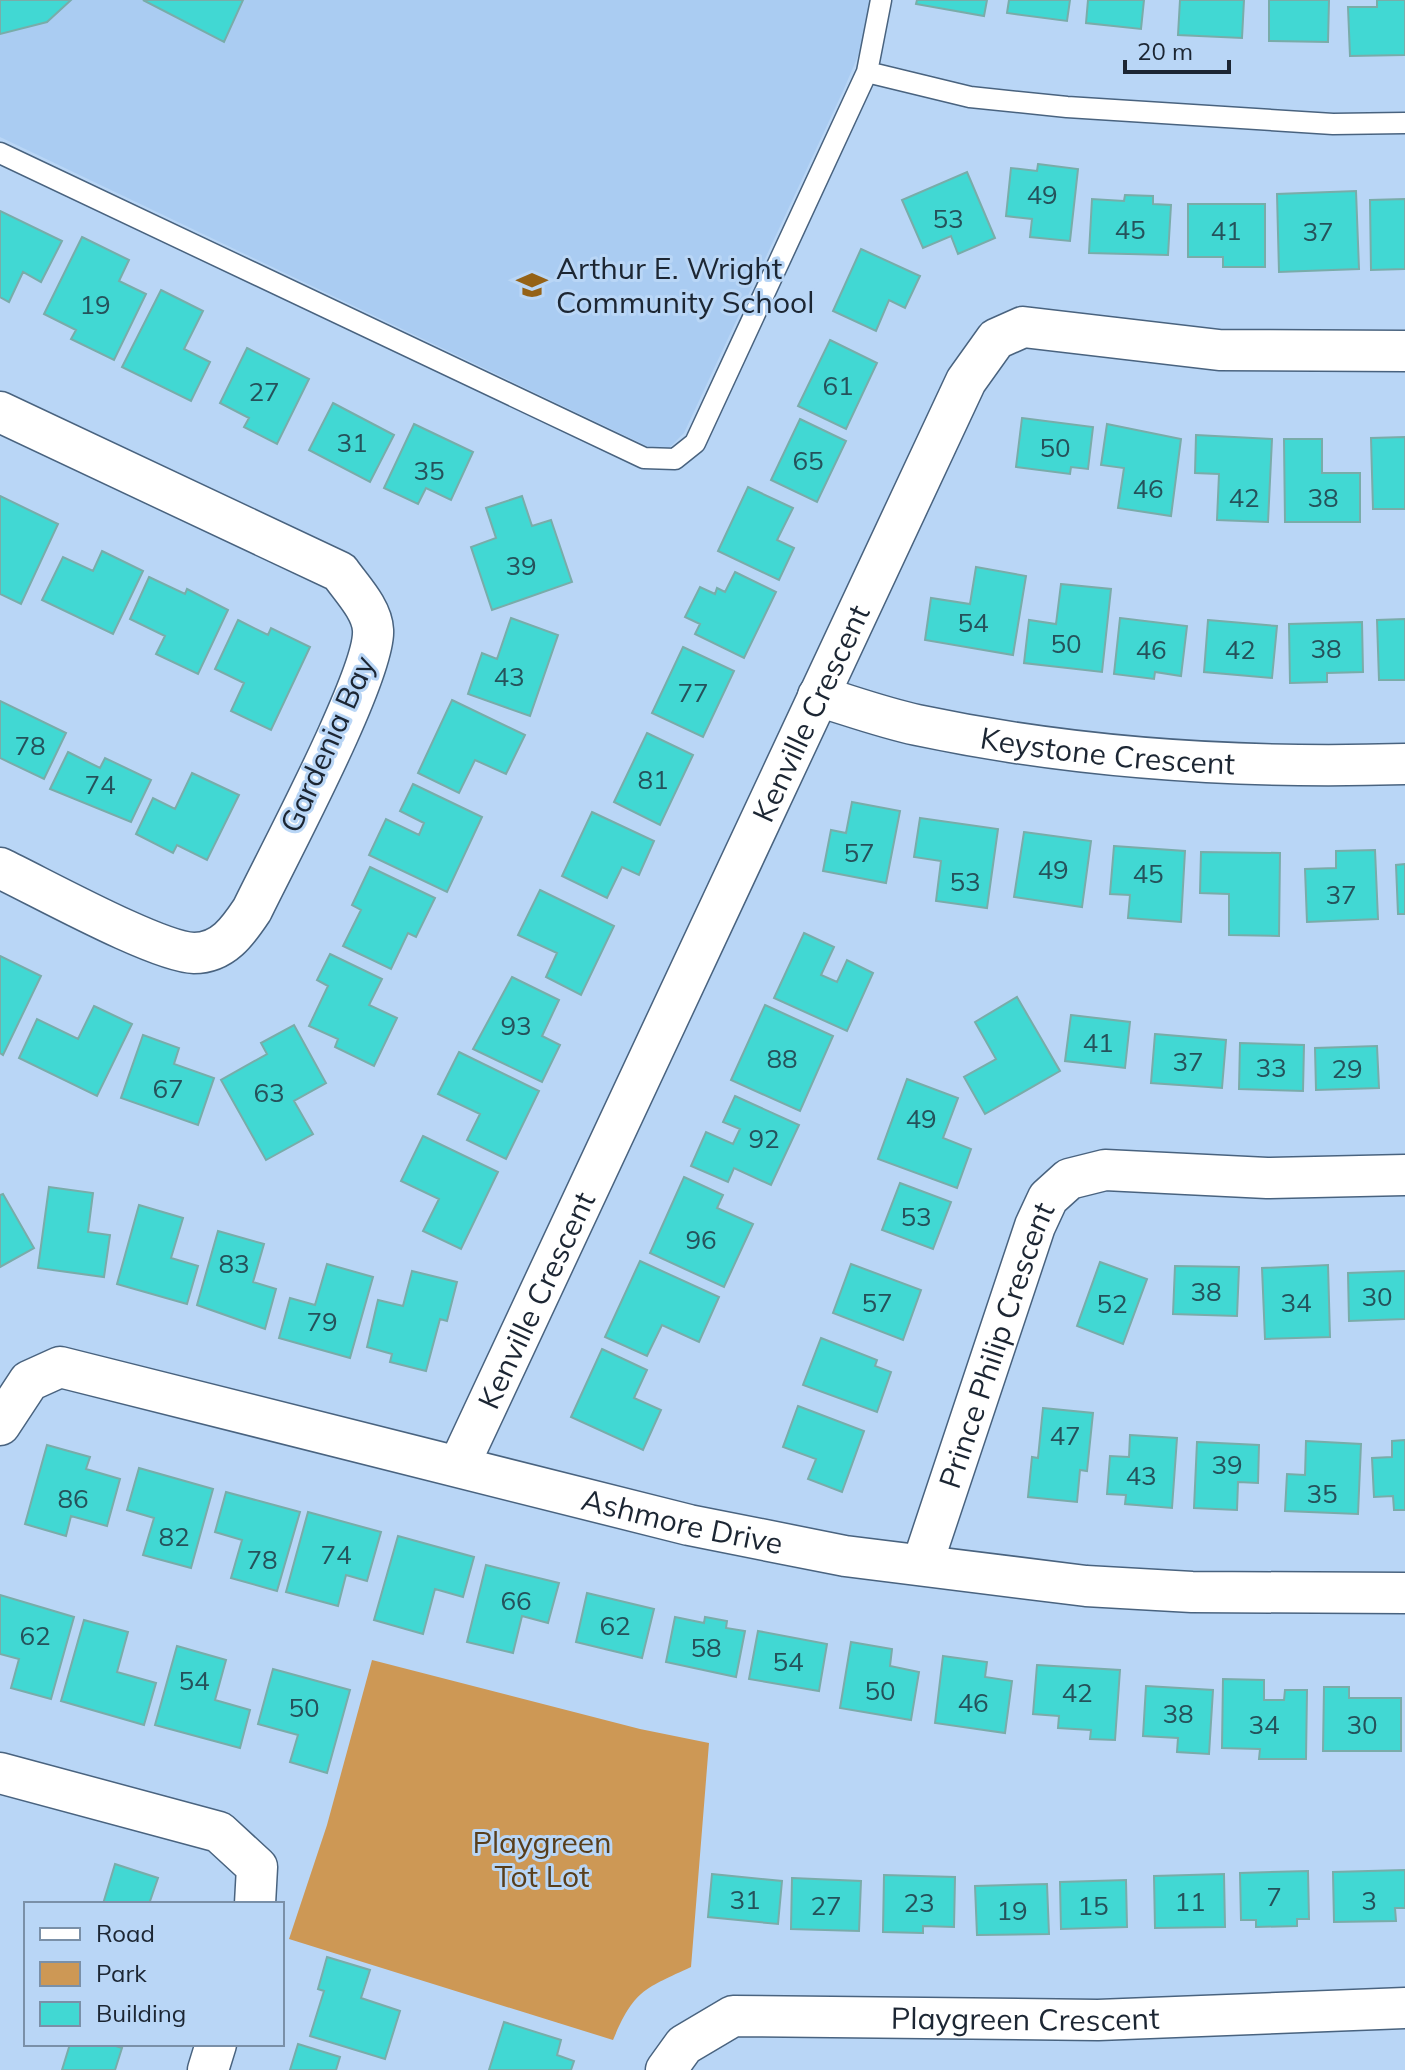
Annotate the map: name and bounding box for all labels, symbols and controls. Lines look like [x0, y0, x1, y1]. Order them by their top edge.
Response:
scale bar [1125, 24, 1229, 74]
text: 20 m [1137, 36, 1193, 66]
house number: 49 [1026, 178, 1058, 211]
house number: 53 [932, 202, 964, 235]
house number: 45 [1114, 213, 1146, 246]
house number: 41 [1210, 214, 1242, 247]
house number: 37 [1302, 215, 1334, 248]
place label: Arthur E. Wright Community School [556, 249, 814, 321]
school or university icon: Arthur E. Wright Community School [515, 268, 549, 302]
house number: 19 [79, 288, 111, 321]
house number: 61 [822, 369, 854, 402]
house number: 27 [248, 375, 280, 408]
house number: 31 [336, 426, 368, 459]
house number: 50 [1039, 431, 1071, 464]
house number: 65 [792, 444, 824, 477]
house number: 35 [413, 454, 445, 487]
house number: 46 [1132, 472, 1164, 505]
house number: 42 [1228, 481, 1260, 514]
house number: 38 [1307, 481, 1339, 514]
house number: 39 [505, 549, 537, 582]
street label: Kenville Crescent [744, 598, 878, 828]
house number: 54 [957, 606, 989, 639]
house number: 50 [1050, 627, 1082, 660]
house number: 38 [1310, 632, 1342, 665]
house number: 46 [1135, 633, 1167, 666]
house number: 42 [1224, 633, 1256, 666]
street label: Gardenia Bay [271, 650, 383, 838]
house number: 43 [493, 660, 525, 693]
house number: 77 [677, 676, 709, 709]
street label: Keystone Crescent [978, 718, 1236, 782]
house number: 78 [14, 729, 46, 762]
house number: 81 [637, 763, 669, 796]
house number: 74 [84, 768, 116, 801]
house number: 57 [843, 836, 875, 869]
house number: 49 [1037, 853, 1069, 886]
house number: 45 [1132, 857, 1164, 890]
house number: 53 [949, 865, 981, 898]
house number: 37 [1325, 878, 1357, 911]
house number: 93 [500, 1009, 532, 1042]
house number: 41 [1082, 1026, 1114, 1059]
house number: 88 [766, 1042, 798, 1075]
house number: 37 [1172, 1045, 1204, 1078]
house number: 33 [1255, 1051, 1287, 1084]
house number: 29 [1331, 1052, 1363, 1085]
house number: 67 [152, 1072, 184, 1105]
house number: 63 [253, 1076, 285, 1109]
house number: 49 [905, 1102, 937, 1135]
house number: 92 [748, 1122, 780, 1155]
street label: Kenville Crescent [469, 1185, 603, 1415]
street label: Prince Philip Crescent [930, 1196, 1062, 1493]
house number: 53 [900, 1200, 932, 1233]
house number: 96 [685, 1223, 717, 1256]
house number: 83 [218, 1247, 250, 1280]
house number: 38 [1190, 1275, 1222, 1308]
house number: 30 [1361, 1280, 1393, 1313]
house number: 57 [861, 1286, 893, 1319]
house number: 34 [1280, 1286, 1312, 1319]
house number: 52 [1096, 1287, 1128, 1320]
house number: 79 [306, 1305, 338, 1338]
house number: 47 [1049, 1419, 1081, 1452]
house number: 39 [1211, 1448, 1243, 1481]
house number: 43 [1125, 1459, 1157, 1492]
house number: 35 [1306, 1477, 1338, 1510]
street label: Ashmore Drive [578, 1480, 786, 1562]
house number: 86 [57, 1482, 89, 1515]
house number: 82 [158, 1520, 190, 1553]
house number: 74 [320, 1538, 352, 1571]
house number: 78 [246, 1543, 278, 1576]
house number: 66 [500, 1584, 532, 1617]
house number: 62 [599, 1609, 631, 1642]
house number: 62 [19, 1619, 51, 1652]
house number: 58 [690, 1631, 722, 1664]
house number: 54 [772, 1645, 804, 1678]
house number: 54 [178, 1664, 210, 1697]
house number: 50 [864, 1674, 896, 1707]
house number: 42 [1061, 1676, 1093, 1709]
house number: 46 [957, 1686, 989, 1719]
house number: 50 [288, 1691, 320, 1724]
house number: 38 [1162, 1697, 1194, 1730]
house number: 34 [1248, 1708, 1280, 1741]
house number: 30 [1346, 1708, 1378, 1741]
park label: Playgreen Tot Lot [472, 1823, 612, 1895]
house number: 7 [1266, 1880, 1282, 1913]
house number: 31 [729, 1883, 761, 1916]
house number: 3 [1361, 1884, 1377, 1917]
house number: 11 [1174, 1885, 1206, 1918]
house number: 23 [903, 1886, 935, 1919]
house number: 27 [810, 1889, 842, 1922]
house number: 15 [1077, 1889, 1109, 1922]
house number: 19 [996, 1894, 1028, 1927]
legend [24, 1902, 284, 2046]
text: Road [96, 1918, 155, 1948]
text: Park [96, 1958, 147, 1988]
text: Building [96, 1998, 186, 2028]
street label: Playgreen Crescent [891, 1999, 1160, 2039]

